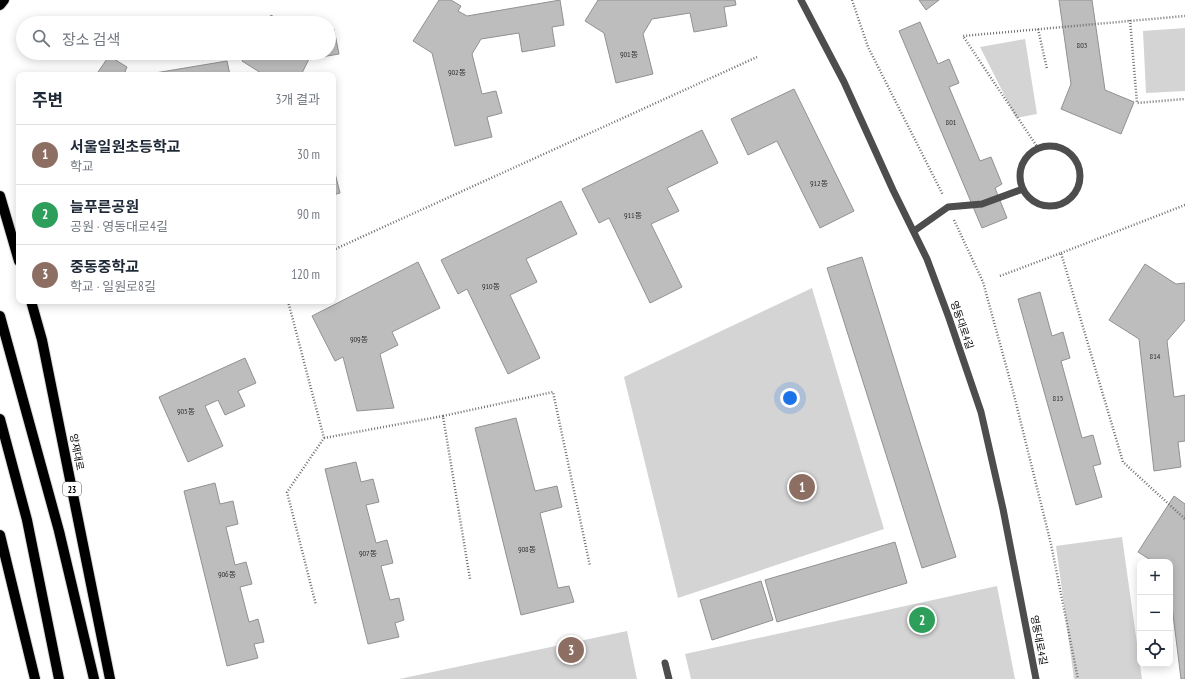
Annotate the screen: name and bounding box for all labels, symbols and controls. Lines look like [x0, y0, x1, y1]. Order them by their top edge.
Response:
search box [16, 16, 336, 60]
icon: search [30, 27, 52, 49]
text: 장소 검색 [62, 30, 120, 49]
house number: 803 [1077, 40, 1088, 50]
house number: 901동 [620, 49, 638, 59]
house number: 902동 [448, 67, 466, 77]
text: 주변 [32, 89, 63, 111]
text: 3개 결과 [276, 91, 320, 108]
house number: 801 [946, 117, 957, 127]
text: 서울일원초등학교 [70, 137, 180, 156]
text: 1 [42, 146, 48, 163]
text: 30 m [297, 146, 320, 163]
text: 학교 [70, 158, 94, 175]
house number: 912동 [810, 178, 828, 188]
text: 늘푸른공원 [70, 197, 139, 216]
text: 2 [42, 206, 48, 223]
text: 90 m [297, 206, 320, 223]
house number: 911동 [624, 210, 642, 220]
text: 공원 · 영동대로4길 [70, 218, 168, 235]
text: 중동중학교 [70, 257, 139, 276]
text: 3 [42, 266, 48, 283]
text: 120 m [291, 266, 320, 283]
text: 학교 · 일원로8길 [70, 278, 156, 295]
house number: 910동 [482, 281, 500, 291]
street label: 영동대로4길 [948, 299, 976, 351]
house number: 909동 [350, 334, 368, 344]
house number: 814 [1150, 351, 1161, 361]
your location [780, 388, 800, 408]
house number: 815 [1053, 393, 1063, 403]
house number: 905동 [177, 406, 195, 416]
street label: 양재대로 [67, 433, 87, 471]
pin: 1 [789, 472, 815, 502]
road number: 23 [63, 482, 81, 496]
house number: 908동 [518, 544, 536, 554]
house number: 907동 [359, 548, 377, 558]
map controls [1137, 559, 1173, 667]
button: + [1137, 559, 1173, 595]
house number: 906동 [218, 569, 236, 579]
button: − [1137, 595, 1173, 631]
pin: 2 [909, 605, 935, 635]
street label: 영동대로4길 [1028, 614, 1050, 666]
button: locate [1137, 631, 1173, 667]
pin: 3 [558, 635, 584, 665]

